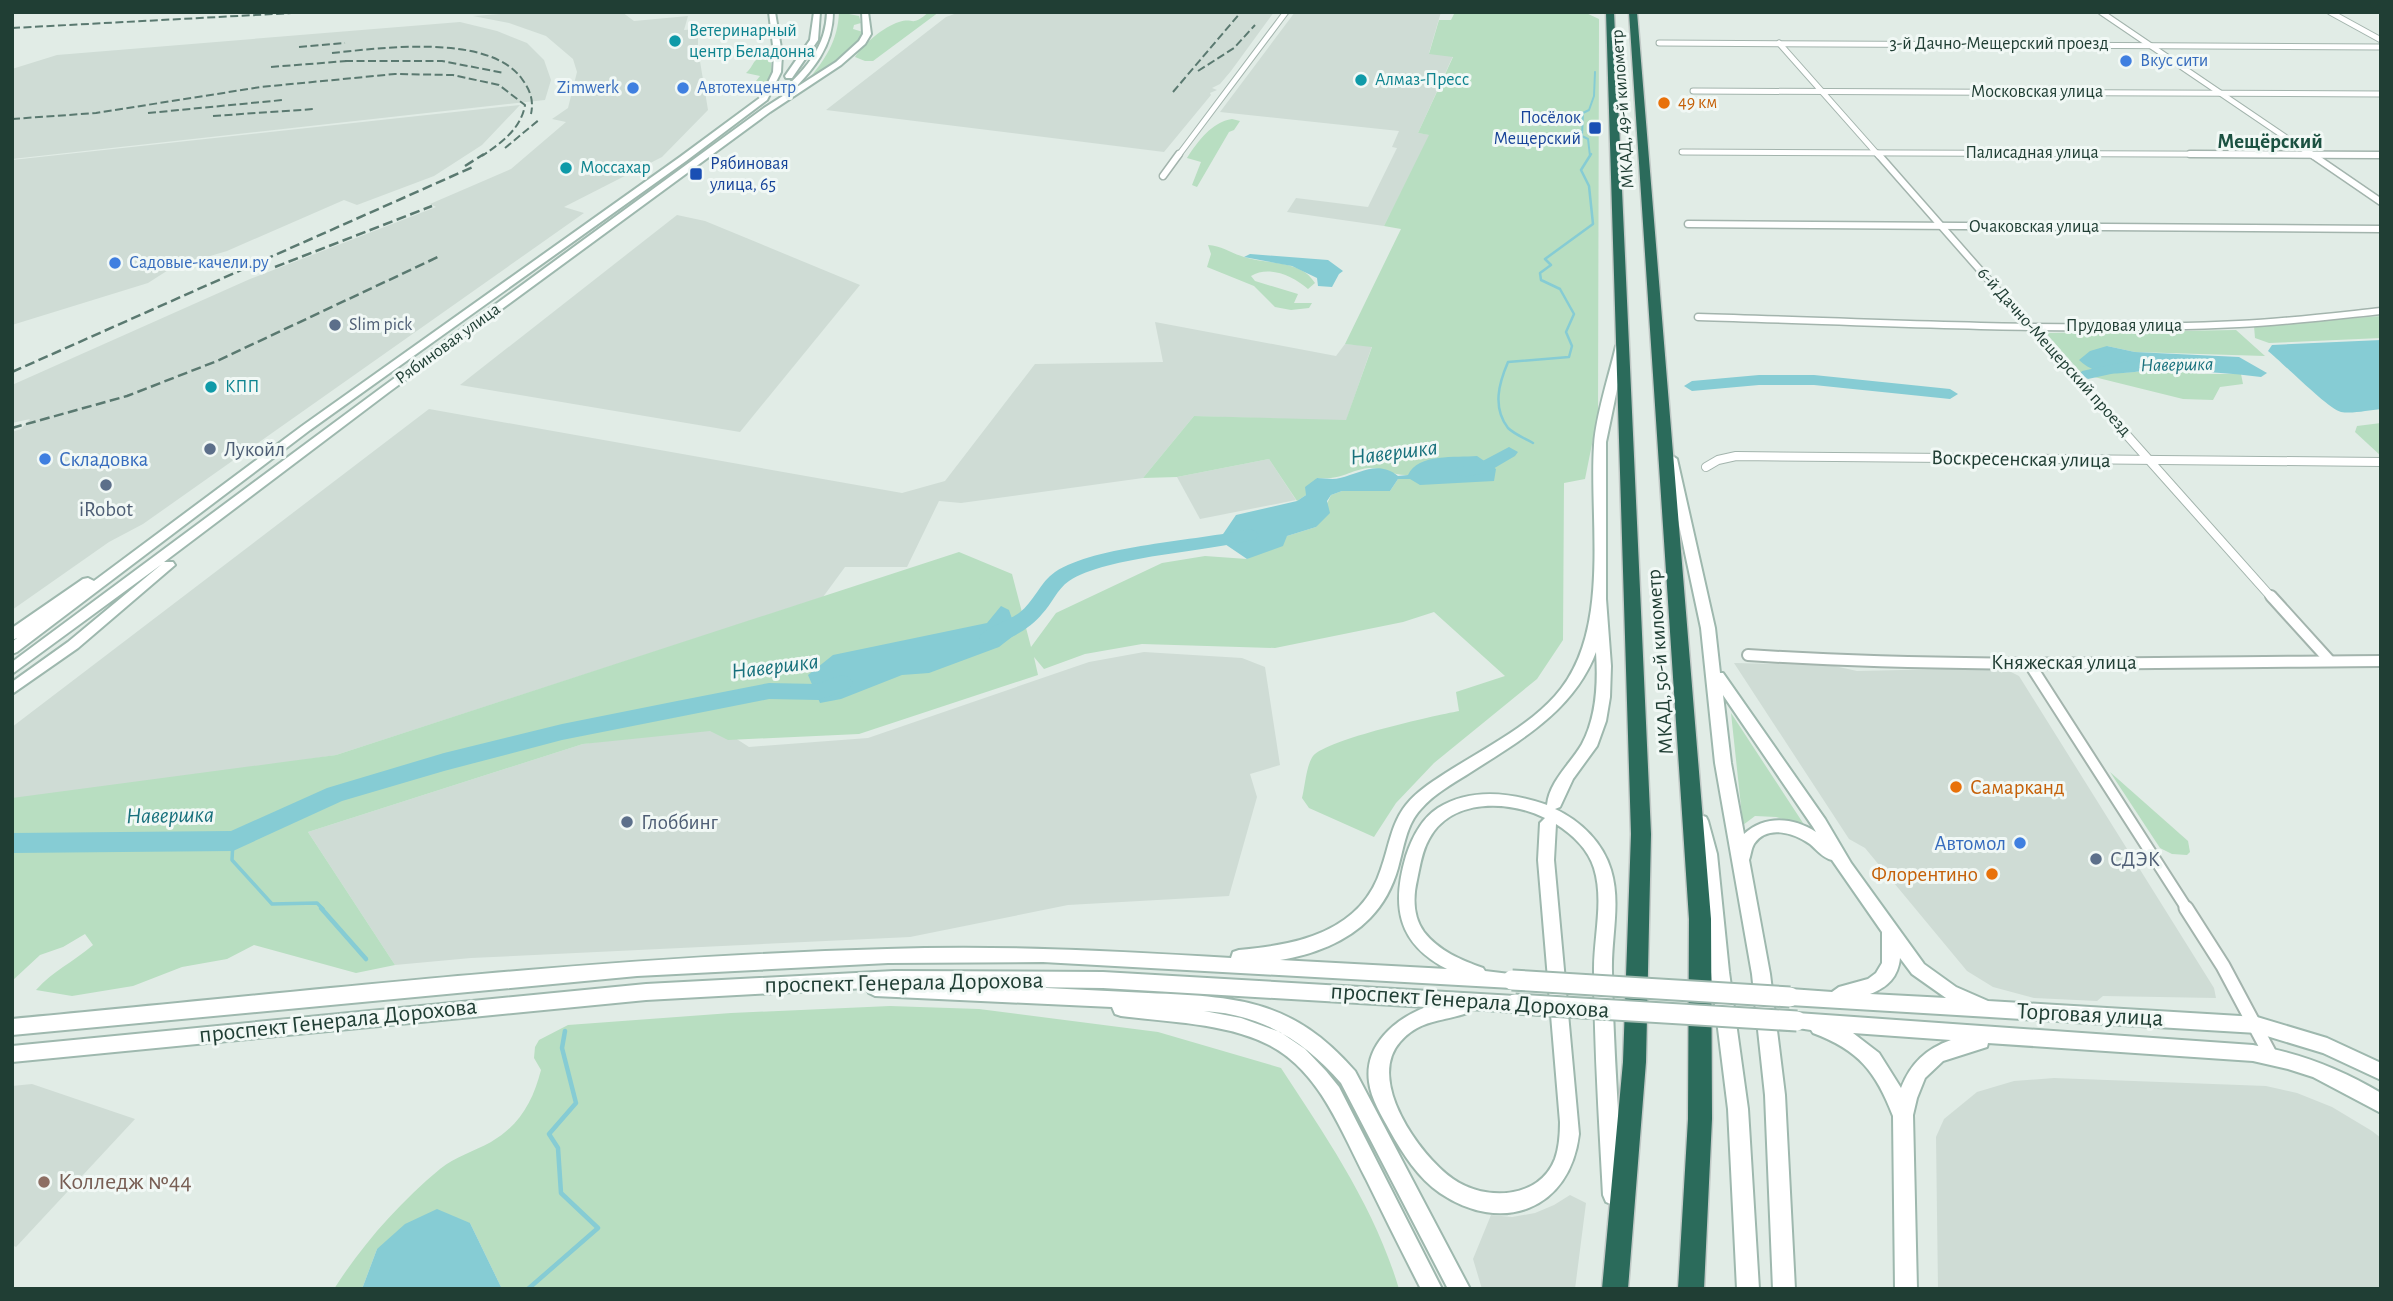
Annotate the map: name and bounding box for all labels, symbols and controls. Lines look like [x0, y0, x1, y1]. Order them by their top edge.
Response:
place label: Ветеринарный центр Беладонна [689, 22, 815, 61]
street label: МКАД, 49-й километр [1608, 29, 1638, 189]
marker: Ветеринарный центр Беладонна [667, 33, 683, 49]
street label: 3-й Дачно-Мещерский проезд [1889, 35, 2109, 53]
place label: Вкус сити [2140, 52, 2208, 70]
marker: Вкус сити [2118, 53, 2134, 69]
place label: Алмаз-Пресс [1375, 71, 1469, 89]
marker: Алмаз-Пресс [1353, 72, 1369, 88]
place label: Zimwerk [557, 79, 620, 97]
place label: Автотехцентр [697, 79, 796, 97]
marker: Zimwerk [625, 80, 641, 96]
marker: Автотехцентр [675, 80, 691, 96]
street label: Московская улица [1971, 83, 2103, 101]
place label: 49 км [1678, 94, 1717, 112]
marker: 49 км [1656, 95, 1672, 111]
place label: Посёлок Мещерский [1493, 109, 1582, 148]
marker: Посёлок Мещерский [1587, 120, 1603, 136]
district label: Мещёрский [2217, 131, 2323, 152]
street label: Палисадная улица [1965, 144, 2099, 162]
place label: Рябиновая улица, 65 [709, 154, 789, 194]
place label: Моссахар [580, 159, 651, 177]
marker: Моссахар [558, 160, 574, 176]
marker: Рябиновая улица, 65 [688, 166, 704, 182]
street label: Очаковская улица [1969, 218, 2099, 236]
place label: Садовые-качели.ру [129, 254, 269, 272]
marker: Садовые-качели.ру [107, 255, 123, 271]
street label: 6-й Дачно-Мещерский проезд [1974, 264, 2134, 440]
street label: Рябиновая улица [392, 299, 504, 388]
place label: Slim pick [349, 316, 413, 334]
marker: Slim pick [327, 317, 343, 333]
street label: Прудовая улица [2066, 317, 2182, 335]
water label: Навершка [2141, 355, 2213, 375]
place label: КПП [225, 378, 259, 396]
marker: КПП [203, 379, 219, 395]
water label: Навершка [1349, 436, 1439, 470]
place label: Лукойл [224, 439, 285, 460]
marker: Лукойл [202, 441, 218, 457]
street label: Воскресенская улица [1931, 447, 2111, 471]
place label: Складовка [59, 449, 149, 470]
marker: Складовка [37, 451, 53, 467]
marker: iRobot [98, 477, 114, 493]
place label: iRobot [79, 499, 133, 520]
street label: МКАД, 50-й километр [1643, 569, 1677, 755]
water label: Навершка [730, 650, 820, 684]
street label: Княжеская улица [1991, 652, 2137, 673]
place label: Самарканд [1970, 777, 2065, 798]
marker: Самарканд [1948, 779, 1964, 795]
water label: Навершка [126, 804, 214, 828]
place label: Глоббинг [641, 812, 719, 833]
marker: Глоббинг [619, 814, 635, 830]
place label: Автомол [1934, 833, 2006, 854]
marker: Автомол [2012, 835, 2028, 851]
place label: СДЭК [2110, 849, 2160, 870]
marker: СДЭК [2088, 851, 2104, 867]
place label: Флорентино [1871, 864, 1978, 885]
marker: Флорентино [1984, 866, 2000, 882]
street label: проспект Генерала Дорохова [764, 969, 1044, 997]
street label: проспект Генерала Дорохова [1330, 979, 1610, 1023]
street label: проспект Генерала Дорохова [198, 994, 478, 1048]
street label: Торговая улица [2016, 999, 2164, 1031]
place label: Колледж №44 [58, 1170, 192, 1194]
marker: Колледж №44 [36, 1174, 52, 1190]

